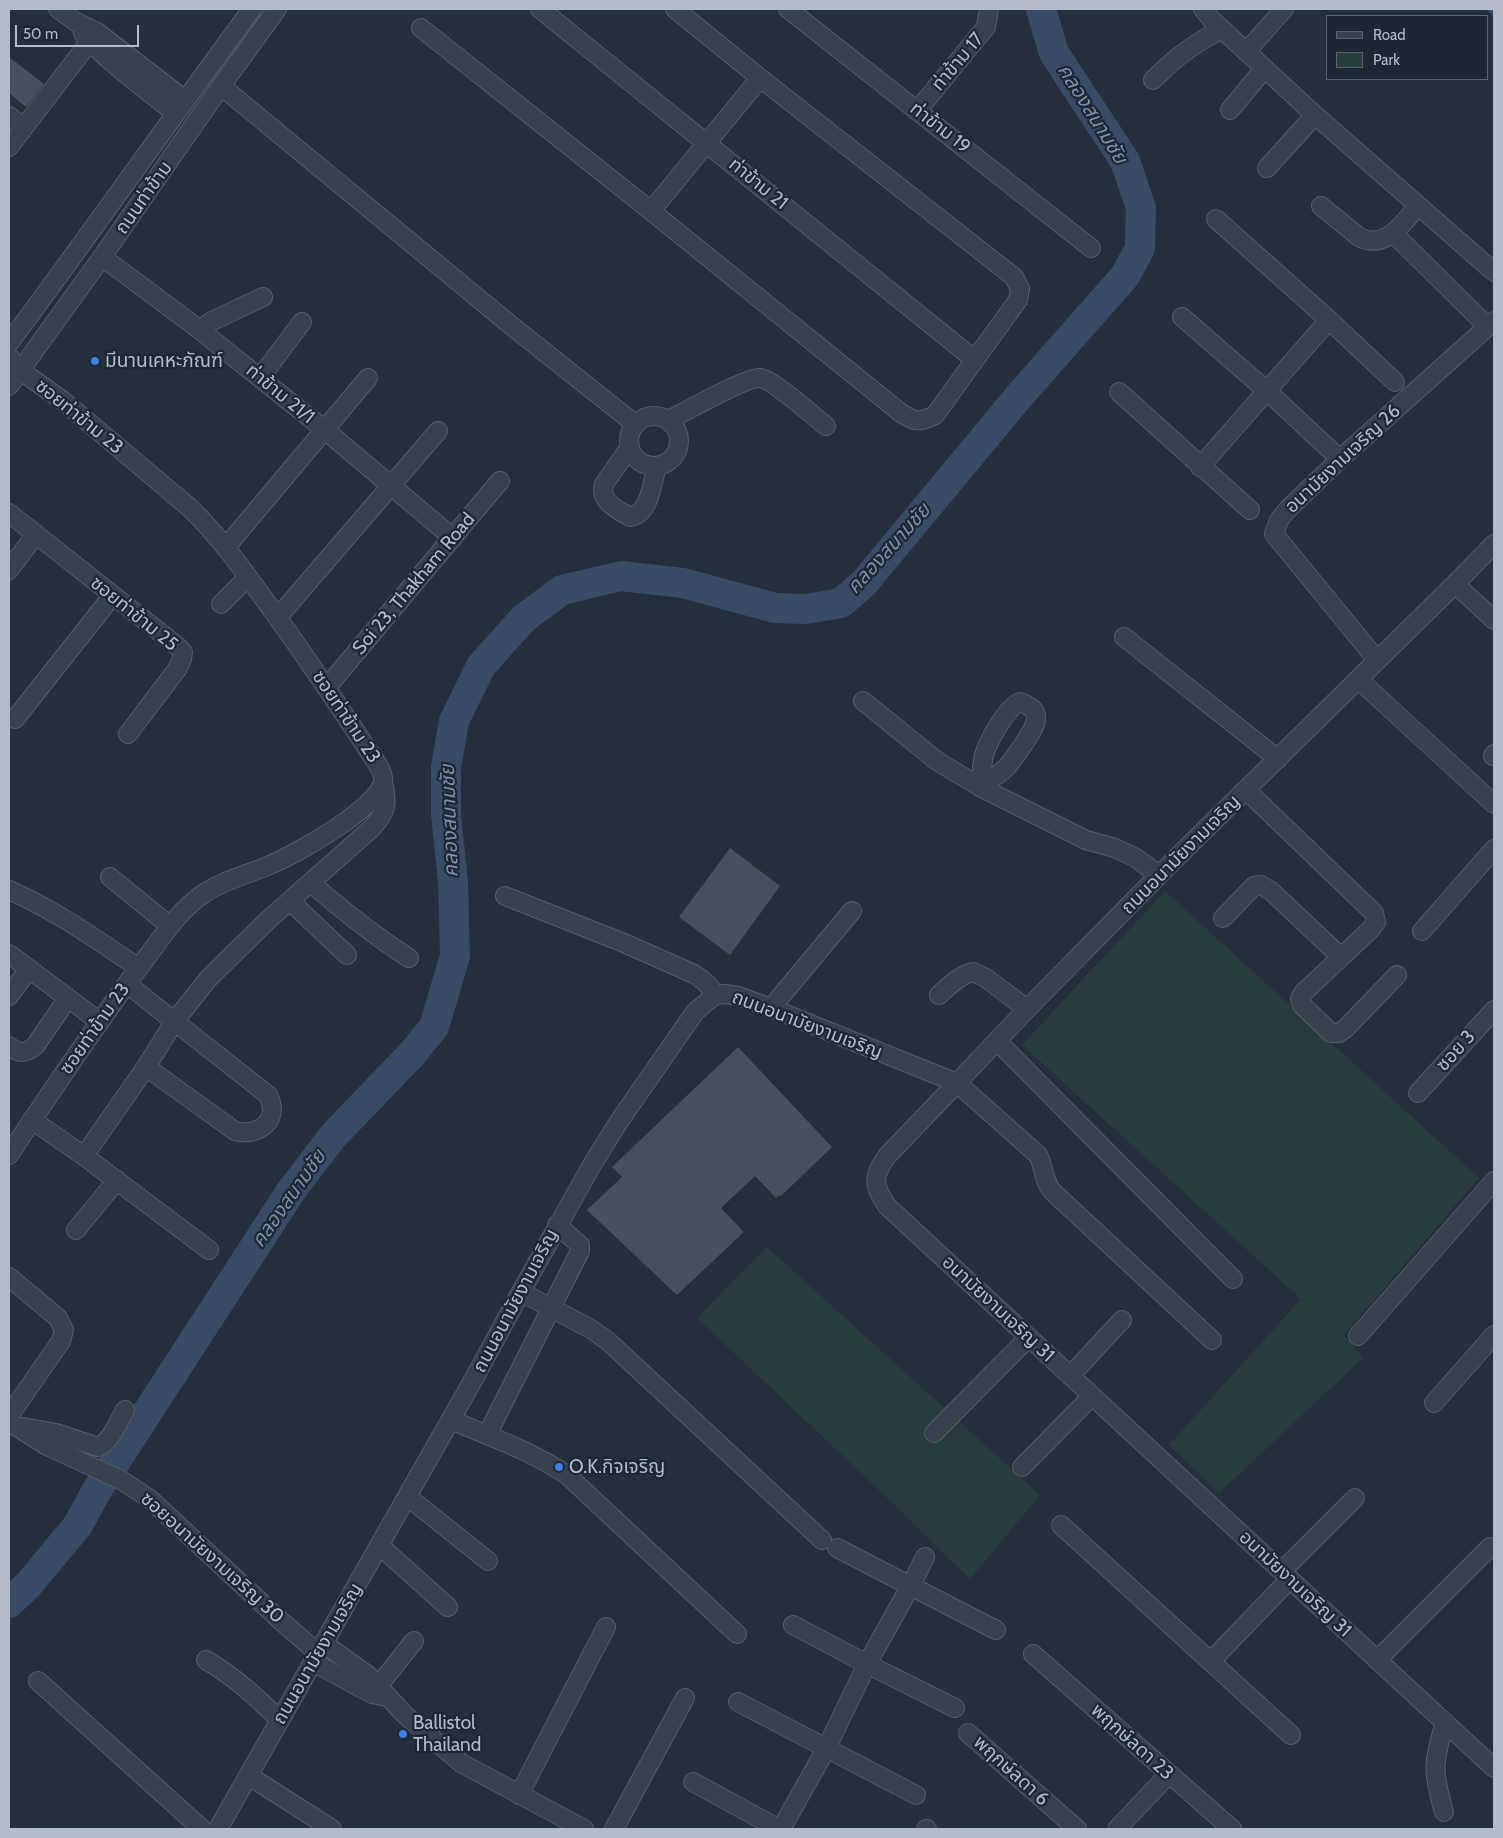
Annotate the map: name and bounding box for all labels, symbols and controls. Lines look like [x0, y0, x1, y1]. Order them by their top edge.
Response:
scale bar [18, 15, 141, 47]
legend [1326, 15, 1488, 80]
text: 50 m [23, 25, 58, 43]
text: Road [1373, 26, 1406, 44]
street label: ท่าข้าม 17 [927, 28, 989, 96]
text: Park [1373, 51, 1400, 69]
water label: คลองสนามชัย [1052, 60, 1132, 168]
street label: ท่าข้าม 19 [905, 97, 975, 159]
street label: ท่าข้าม 21 [724, 153, 792, 215]
street label: ถนนท่าข้าม [111, 157, 177, 239]
place label: มีนานเคหะภัณฑ์ [105, 350, 223, 372]
marker: มีนานเคหะภัณฑ์ [89, 355, 101, 367]
street label: ท่าข้าม 21/1 [241, 359, 319, 429]
street label: ซอยท่าข้าม 23 [31, 375, 127, 459]
street label: อนามัยงามเจริญ 26 [1281, 400, 1405, 518]
water label: คลองสนามชัย [842, 499, 936, 599]
street label: Soi 23, Thakham Road [348, 509, 480, 659]
street label: ซอยท่าข้าม 25 [86, 572, 182, 656]
street label: ซอยท่าข้าม 23 [307, 667, 385, 767]
water label: คลองสนามชัย [436, 764, 464, 878]
street label: ถนนอนามัยงามเจริญ [1117, 791, 1245, 919]
street label: ซอยท่าข้าม 23 [55, 979, 135, 1079]
street label: ถนนอนามัยงามเจริญ [729, 986, 885, 1064]
street label: ซอย 3 [1432, 1026, 1480, 1076]
water label: คลองสนามชัย [247, 1146, 331, 1252]
street label: ถนนอนามัยงามเจริญ [469, 1225, 563, 1377]
street label: อนามัยงามเจริญ 31 [937, 1251, 1059, 1367]
place label: O.K.กิจเจริญ [569, 1456, 665, 1478]
marker: O.K.กิจเจริญ [553, 1461, 565, 1473]
street label: ซอยอนามัยงามเจริญ 30 [136, 1488, 288, 1628]
street label: อนามัยงามเจริญ 31 [1234, 1526, 1356, 1642]
street label: ถนนอนามัยงามเจริญ [268, 1579, 368, 1729]
street label: พฤกษ์ลดา 23 [1086, 1699, 1178, 1785]
place label: Ballistol Thailand [413, 1712, 481, 1756]
marker: Ballistol Thailand [397, 1728, 409, 1740]
street label: พฤกษ์ลดา 6 [969, 1731, 1053, 1811]

